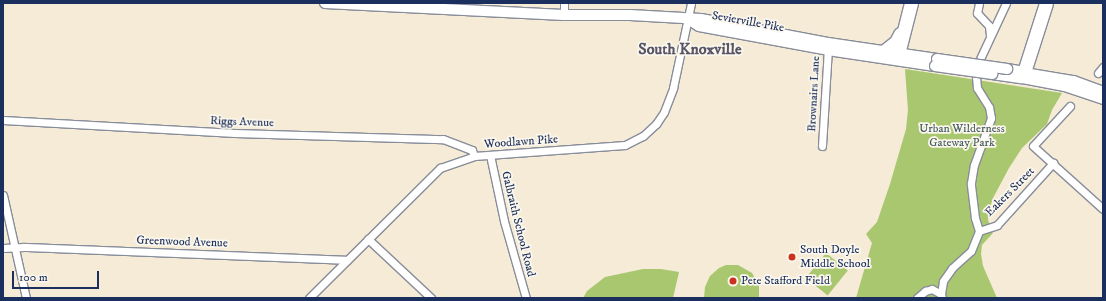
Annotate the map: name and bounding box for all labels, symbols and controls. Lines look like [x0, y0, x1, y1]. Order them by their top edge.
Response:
street label: Sevierville Pike [711, 9, 785, 35]
district label: South Knoxville [638, 39, 742, 59]
street label: Brownairs Lane [805, 56, 823, 132]
street label: Riggs Avenue [210, 114, 274, 130]
park label: Urban Wilderness Gateway Park [919, 122, 1005, 150]
street label: Woodlawn Pike [484, 132, 558, 152]
street label: Eakers Street [982, 164, 1038, 220]
street label: Galbraith School Road [498, 170, 538, 278]
street label: Greenwood Avenue [136, 233, 228, 251]
place label: South Doyle Middle School [800, 243, 870, 271]
marker: South Doyle Middle School [787, 252, 797, 262]
scale bar [14, 263, 101, 289]
text: 100 m [19, 270, 48, 285]
place label: Pete Stafford Field [741, 274, 830, 288]
marker: Pete Stafford Field [728, 276, 738, 286]

